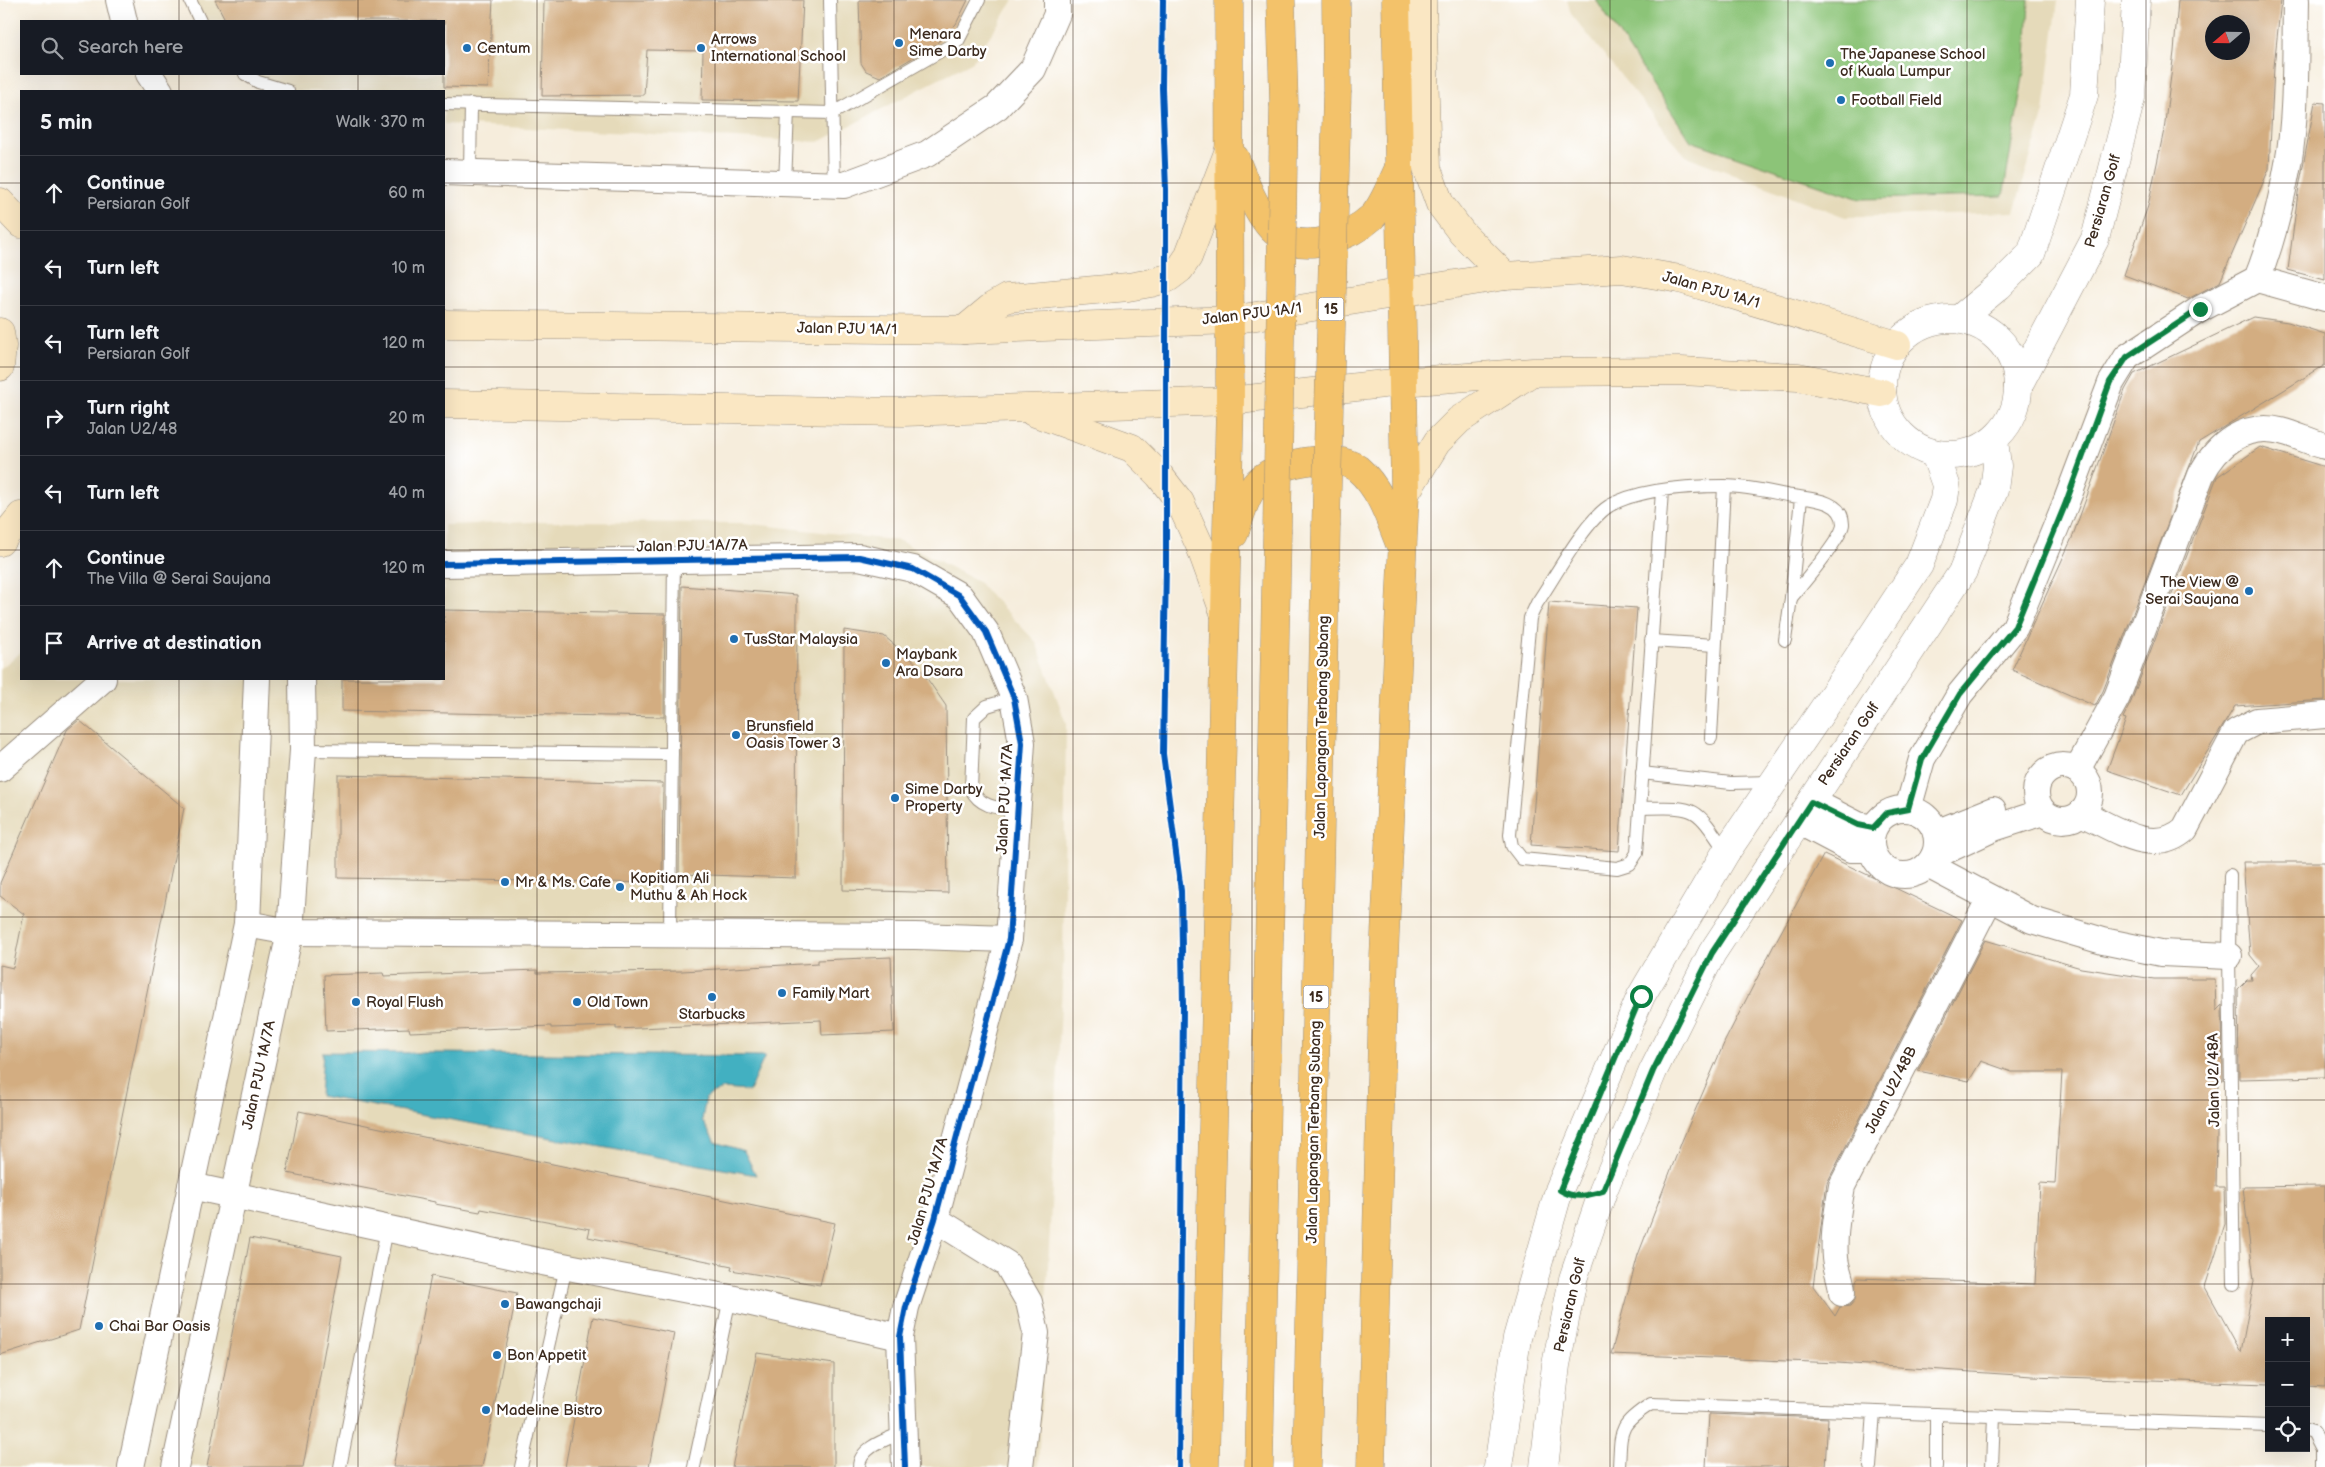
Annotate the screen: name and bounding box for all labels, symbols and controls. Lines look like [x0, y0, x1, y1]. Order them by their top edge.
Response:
north arrow [2205, 15, 2250, 60]
search box [20, 20, 445, 75]
place label: Menara Sime Darby [909, 25, 987, 61]
place label: Arrows International School [711, 30, 846, 66]
icon: search [38, 34, 66, 62]
text: Search here [78, 36, 183, 59]
marker: Menara Sime Darby [893, 37, 905, 49]
place label: Centum [477, 39, 530, 58]
marker: Centum [461, 42, 473, 54]
marker: Arrows International School [695, 42, 707, 54]
place label: The Japanese School of Kuala Lumpur [1840, 45, 1985, 81]
marker: The Japanese School of Kuala Lumpur [1824, 57, 1836, 69]
place label: Football Field [1851, 91, 1942, 110]
marker: Football Field [1835, 94, 1847, 106]
text: 5 min [40, 110, 93, 135]
text: Walk · 370 m [336, 113, 425, 132]
street label: Persiaran Golf [2081, 152, 2126, 250]
text: Continue [87, 172, 165, 195]
icon: ahead [40, 179, 68, 207]
text: 60 m [388, 184, 425, 203]
text: Persiaran Golf [87, 195, 190, 214]
icon: left [40, 254, 68, 282]
text: Turn left [87, 257, 159, 280]
text: 10 m [392, 259, 425, 278]
street label: Jalan PJU 1A/1 [1660, 267, 1762, 313]
street label: Jalan PJU 1A/1 [1201, 298, 1303, 330]
road number: 15 [1318, 298, 1344, 320]
route end [2189, 298, 2212, 321]
street label: Jalan PJU 1A/1 [797, 319, 897, 339]
text: Turn left [87, 322, 159, 345]
icon: left [40, 329, 68, 357]
text: 120 m [382, 334, 425, 353]
text: Persiaran Golf [87, 345, 190, 364]
text: Turn right [87, 397, 170, 420]
icon: right [40, 404, 68, 432]
text: 20 m [389, 409, 425, 428]
text: Jalan U2/48 [87, 420, 177, 439]
icon: left [40, 479, 68, 507]
text: Turn left [87, 482, 159, 505]
text: 40 m [388, 484, 425, 503]
street label: Jalan PJU 1A/7A [636, 536, 749, 556]
text: Continue [87, 547, 165, 570]
icon: ahead [40, 554, 68, 582]
text: 120 m [382, 559, 425, 578]
text: The Villa @ Serai Saujana [87, 570, 271, 589]
place label: The View @ Serai Saujana [2145, 573, 2239, 609]
marker: The View @ Serai Saujana [2243, 585, 2255, 597]
street label: Jalan Lapangan Terbang Subang [1311, 615, 1333, 839]
icon: arrive [40, 629, 68, 657]
place label: TusStar Malaysia [744, 630, 858, 649]
text: Arrive at destination [87, 632, 262, 655]
marker: TusStar Malaysia [728, 633, 740, 645]
place label: Maybank Ara Dsara [896, 645, 963, 681]
marker: Maybank Ara Dsara [880, 657, 892, 669]
street label: Persiaran Golf [1814, 698, 1884, 789]
place label: Brunsfield Oasis Tower 3 [746, 717, 841, 753]
marker: Brunsfield Oasis Tower 3 [730, 729, 742, 741]
street label: Jalan PJU 1A/7A [993, 742, 1017, 855]
place label: Sime Darby Property [905, 780, 983, 816]
marker: Sime Darby Property [889, 792, 901, 804]
place label: Kopitiam Ali Muthu & Ah Hock [630, 869, 748, 905]
place label: Mr & Ms. Cafe [515, 873, 611, 892]
marker: Mr & Ms. Cafe [499, 876, 511, 888]
marker: Kopitiam Ali Muthu & Ah Hock [614, 881, 626, 893]
place label: Family Mart [792, 984, 870, 1003]
route start [1630, 985, 1653, 1008]
road number: 15 [1304, 986, 1328, 1009]
marker: Family Mart [776, 987, 788, 999]
marker: Starbucks [706, 991, 718, 1003]
place label: Royal Flush [366, 993, 444, 1012]
place label: Old Town [587, 993, 648, 1012]
marker: Royal Flush [350, 996, 362, 1008]
marker: Old Town [571, 996, 583, 1008]
place label: Starbucks [679, 1005, 746, 1024]
street label: Jalan PJU 1A/7A [238, 1018, 280, 1131]
street label: Jalan Lapangan Terbang Subang [1303, 1020, 1325, 1244]
street label: Jalan U2/48A [2204, 1032, 2224, 1127]
street label: Jalan U2/48B [1861, 1043, 1921, 1137]
street label: Jalan PJU 1A/7A [904, 1134, 953, 1247]
street label: Persiaran Golf [1550, 1256, 1590, 1354]
place label: Bawangchaji [515, 1295, 601, 1314]
marker: Bawangchaji [499, 1298, 511, 1310]
place label: Chai Bar Oasis [109, 1317, 211, 1336]
map controls [2265, 1317, 2310, 1452]
button: + [2265, 1317, 2310, 1362]
marker: Chai Bar Oasis [93, 1320, 105, 1332]
place label: Bon Appetit [507, 1346, 587, 1365]
marker: Bon Appetit [491, 1349, 503, 1361]
button: − [2265, 1362, 2310, 1407]
place label: Madeline Bistro [496, 1401, 603, 1420]
marker: Madeline Bistro [480, 1404, 492, 1416]
button: locate [2265, 1407, 2310, 1452]

